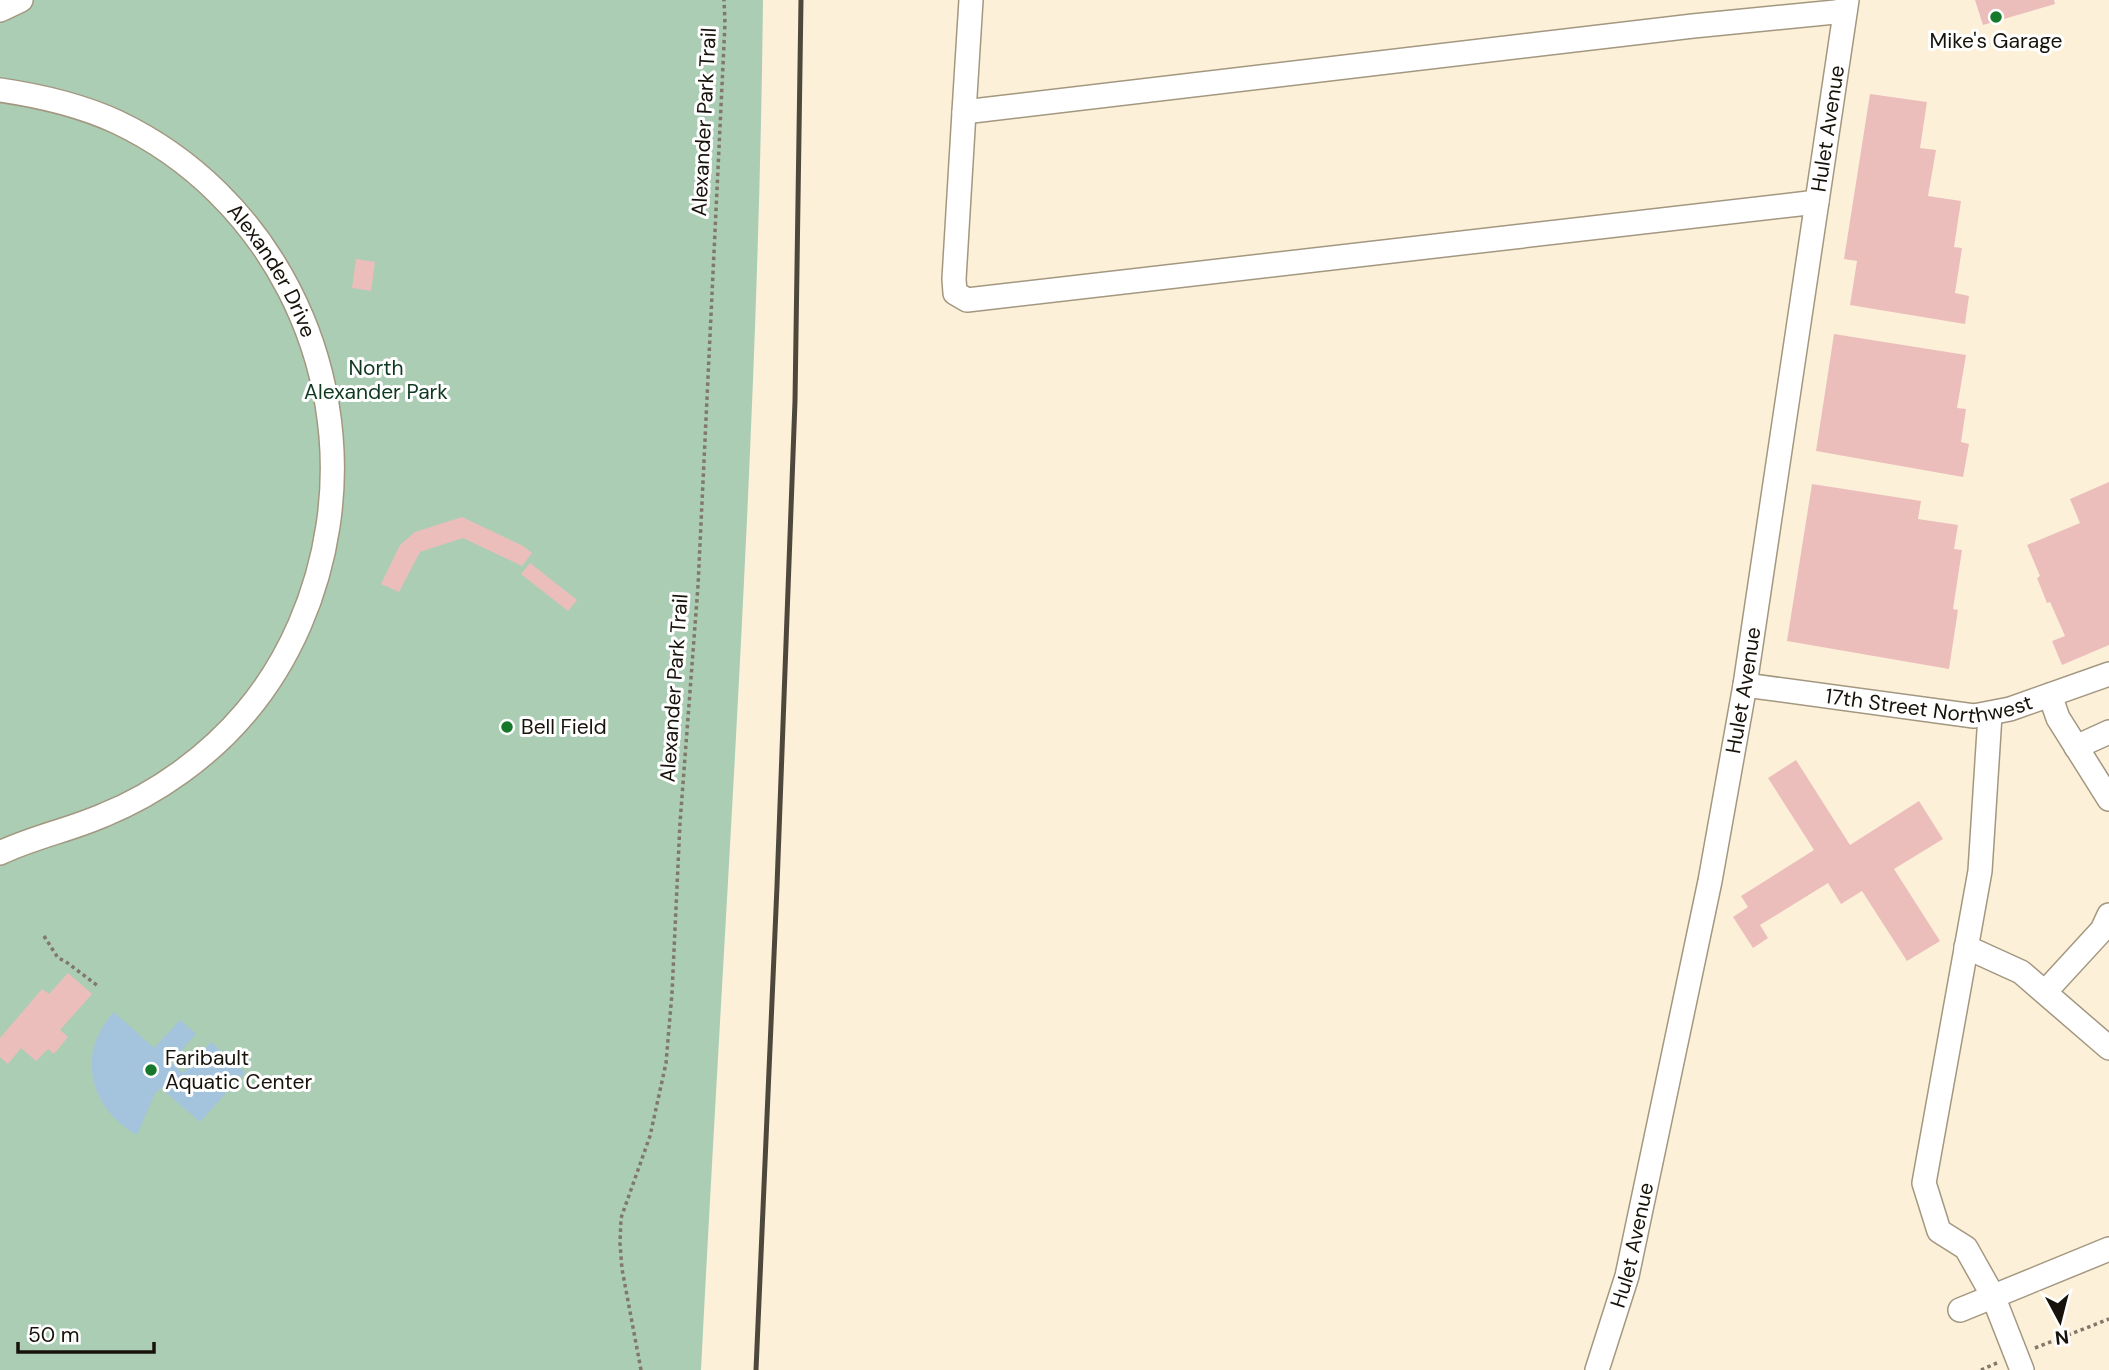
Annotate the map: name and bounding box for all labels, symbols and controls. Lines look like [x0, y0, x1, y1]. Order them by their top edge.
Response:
marker: Mike's Garage [1988, 9, 2004, 25]
street label: Alexander Park Trail [685, 27, 723, 217]
place label: Mike's Garage [1930, 27, 2062, 55]
street label: Hulet Avenue [1805, 63, 1851, 194]
street label: Alexander Drive [221, 197, 322, 341]
park label: North Alexander Park [304, 354, 448, 406]
street label: Alexander Park Trail [653, 593, 695, 783]
street label: Hulet Avenue [1719, 625, 1767, 756]
street label: 17th Street Northwest [1823, 682, 2036, 730]
place label: Bell Field [521, 713, 607, 741]
marker: Bell Field [499, 719, 515, 735]
place label: Faribault Aquatic Center [165, 1044, 312, 1096]
marker: Faribault Aquatic Center [143, 1062, 159, 1078]
street label: Hulet Avenue [1604, 1180, 1660, 1311]
north arrow [2025, 1286, 2095, 1356]
scale bar [18, 1310, 154, 1354]
text: 50 m [28, 1321, 79, 1349]
text: N [2054, 1324, 2070, 1351]

